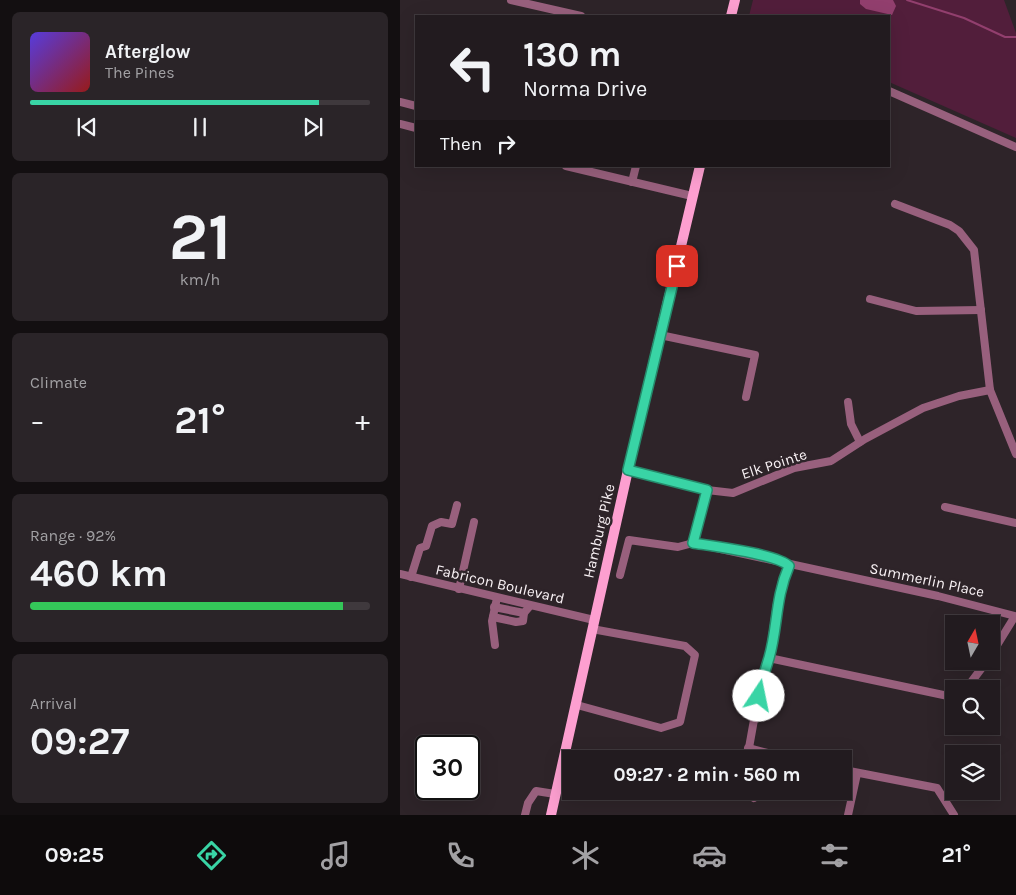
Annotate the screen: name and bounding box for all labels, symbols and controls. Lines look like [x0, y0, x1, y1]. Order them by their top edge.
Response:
text: 130 m [523, 34, 621, 75]
icon: left [440, 35, 505, 100]
text: Afterglow [105, 41, 191, 63]
text: The Pines [105, 63, 175, 82]
text: Norma Drive [523, 76, 647, 102]
icon: previous [73, 113, 101, 141]
icon: pause [186, 113, 214, 141]
icon: next [299, 113, 327, 141]
icon: right [492, 130, 520, 158]
text: Then [440, 133, 482, 155]
text: 21 [169, 199, 231, 275]
pin [656, 245, 698, 287]
icon: arrive [663, 252, 691, 280]
text: km/h [180, 270, 220, 289]
text: Climate [30, 373, 87, 392]
text: 21° [174, 398, 226, 443]
text: − [30, 404, 45, 437]
text: + [355, 404, 370, 437]
street label: Elk Pointe [739, 445, 809, 483]
street label: Hamburg Pike [579, 482, 619, 580]
text: Range · 92% [30, 526, 116, 545]
text: 460 km [30, 551, 168, 596]
street label: Summerlin Place [868, 559, 986, 601]
street label: Fabricon Boulevard [434, 560, 566, 608]
north arrow [945, 615, 1000, 670]
map controls [945, 615, 1000, 800]
position arrow [732, 669, 784, 721]
button: search [945, 680, 1000, 735]
text: Arrival [30, 694, 77, 713]
text: 09:27 [30, 719, 129, 764]
speed limit sign: 30 [415, 735, 480, 800]
button: layers [945, 745, 1000, 800]
text: 09:27 · 2 min · 560 m [614, 764, 800, 786]
icon: directions [194, 838, 229, 873]
icon: music [318, 838, 353, 873]
icon: phone [443, 838, 478, 873]
icon: climate [568, 838, 603, 873]
icon: car [692, 838, 727, 873]
icon: filters [817, 838, 852, 873]
text: 09:25 [45, 842, 104, 868]
text: 21° [941, 842, 971, 868]

